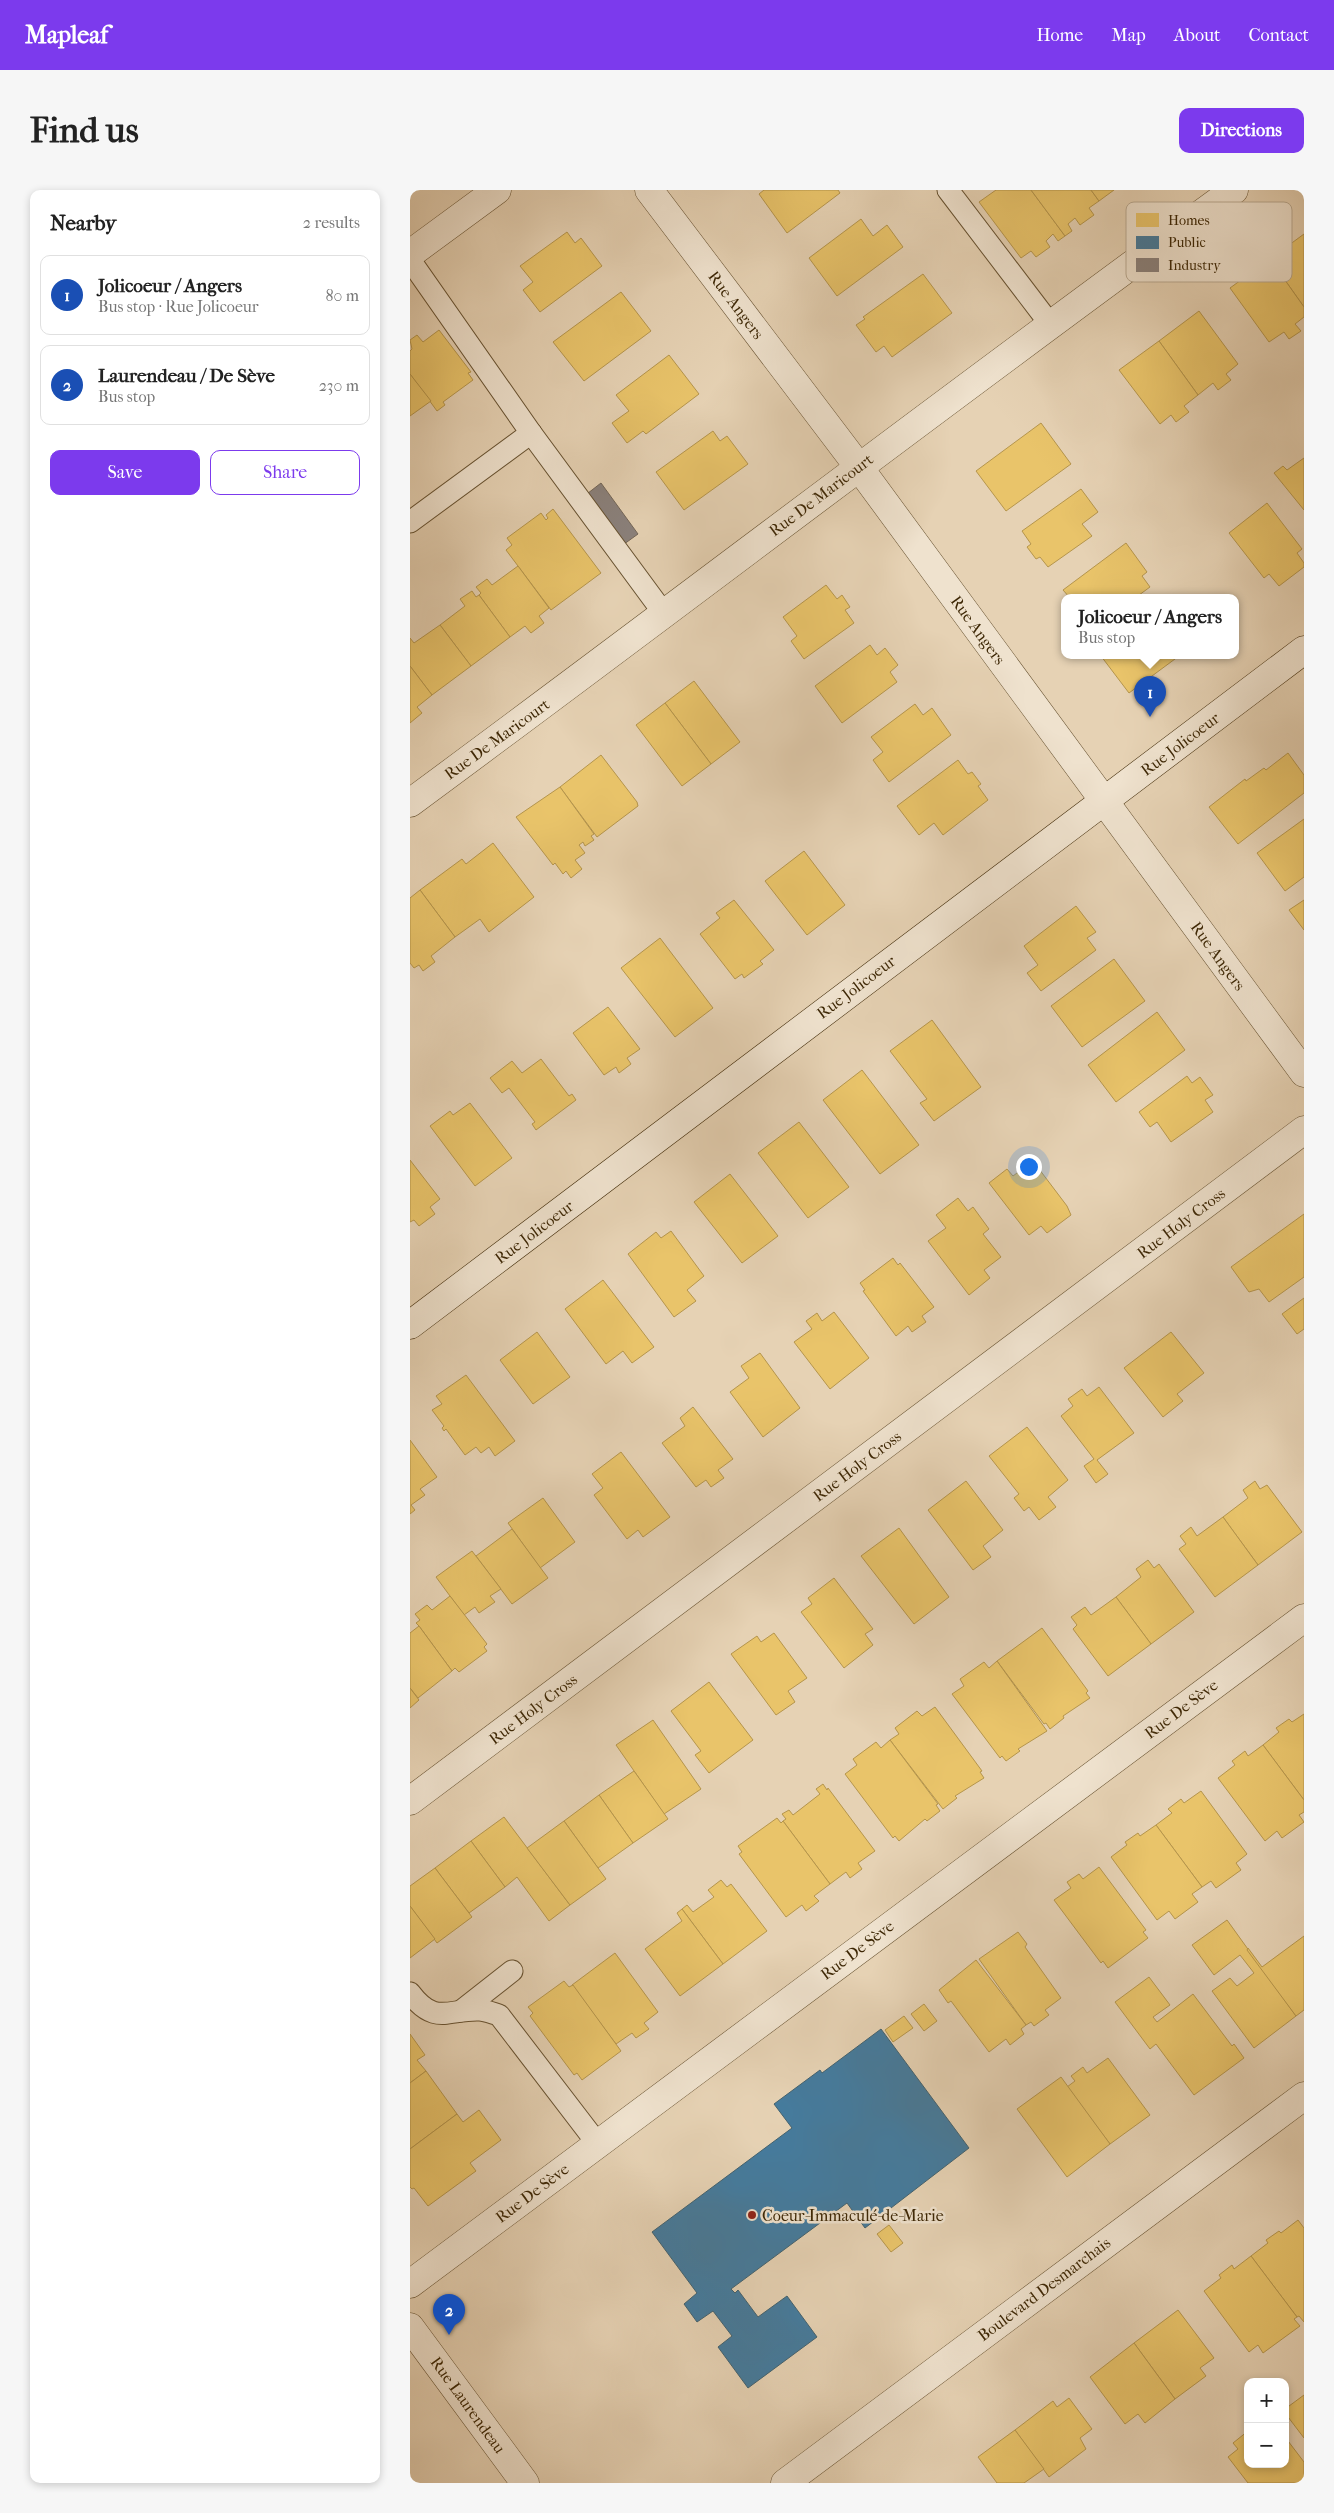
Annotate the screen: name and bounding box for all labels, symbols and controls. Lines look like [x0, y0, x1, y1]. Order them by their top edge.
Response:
text: Mapleaf [25, 21, 108, 49]
text: Home [1036, 25, 1083, 46]
text: Map [1111, 25, 1146, 46]
text: About [1174, 25, 1220, 46]
text: Contact [1248, 25, 1309, 46]
button: Directions [1179, 108, 1304, 153]
text: Find us [30, 110, 139, 151]
legend [1126, 202, 1292, 282]
text: Nearby [50, 211, 116, 235]
text: Homes [1168, 212, 1210, 229]
text: 2 results [303, 213, 360, 232]
text: Public [1168, 234, 1206, 251]
text: Industry [1168, 257, 1221, 274]
street label: Rue Angers [704, 267, 768, 343]
text: Jolicoeur / Angers [98, 275, 242, 297]
text: 1 [64, 286, 70, 305]
text: 80 m [325, 286, 359, 305]
text: Bus stop · Rue Jolicoeur [98, 297, 259, 316]
text: Laurendeau / De Sève [98, 365, 275, 387]
text: 2 [63, 376, 71, 395]
text: 230 m [319, 376, 359, 395]
text: Bus stop [98, 387, 155, 406]
button: Save [50, 450, 200, 495]
button: Share [210, 450, 360, 495]
street label: Rue De Maricourt [765, 450, 877, 540]
street label: Rue Angers [947, 592, 1009, 668]
popup [1061, 594, 1239, 659]
text: Jolicoeur / Angers [1078, 606, 1222, 628]
text: Bus stop [1078, 628, 1135, 647]
pin: 1 [1134, 676, 1166, 717]
street label: Rue De Maricourt [441, 694, 554, 784]
street label: Rue Jolicoeur [1137, 708, 1223, 780]
street label: Rue Angers [1187, 918, 1249, 994]
street label: Rue Jolicoeur [813, 951, 899, 1023]
your location [1016, 1154, 1042, 1180]
street label: Rue Holy Cross [1133, 1184, 1229, 1262]
street label: Rue Jolicoeur [491, 1196, 577, 1268]
street label: Rue Holy Cross [809, 1427, 905, 1505]
street label: Rue Holy Cross [485, 1670, 581, 1748]
street label: Rue De Sève [1141, 1675, 1221, 1743]
street label: Rue De Sève [817, 1916, 897, 1984]
street label: Rue De Sève [492, 2159, 572, 2227]
place label: Coeur-Immaculé-de-Marie [762, 2206, 944, 2225]
marker: Coeur-Immaculé-de-Marie [746, 2209, 758, 2221]
street label: Boulevard Desmarchais [974, 2233, 1114, 2345]
pin: 2 [433, 2294, 465, 2335]
street label: Rue Laurendeau [427, 2353, 509, 2457]
map controls [1244, 2378, 1289, 2468]
button: + [1244, 2378, 1289, 2423]
button: − [1244, 2423, 1289, 2468]

